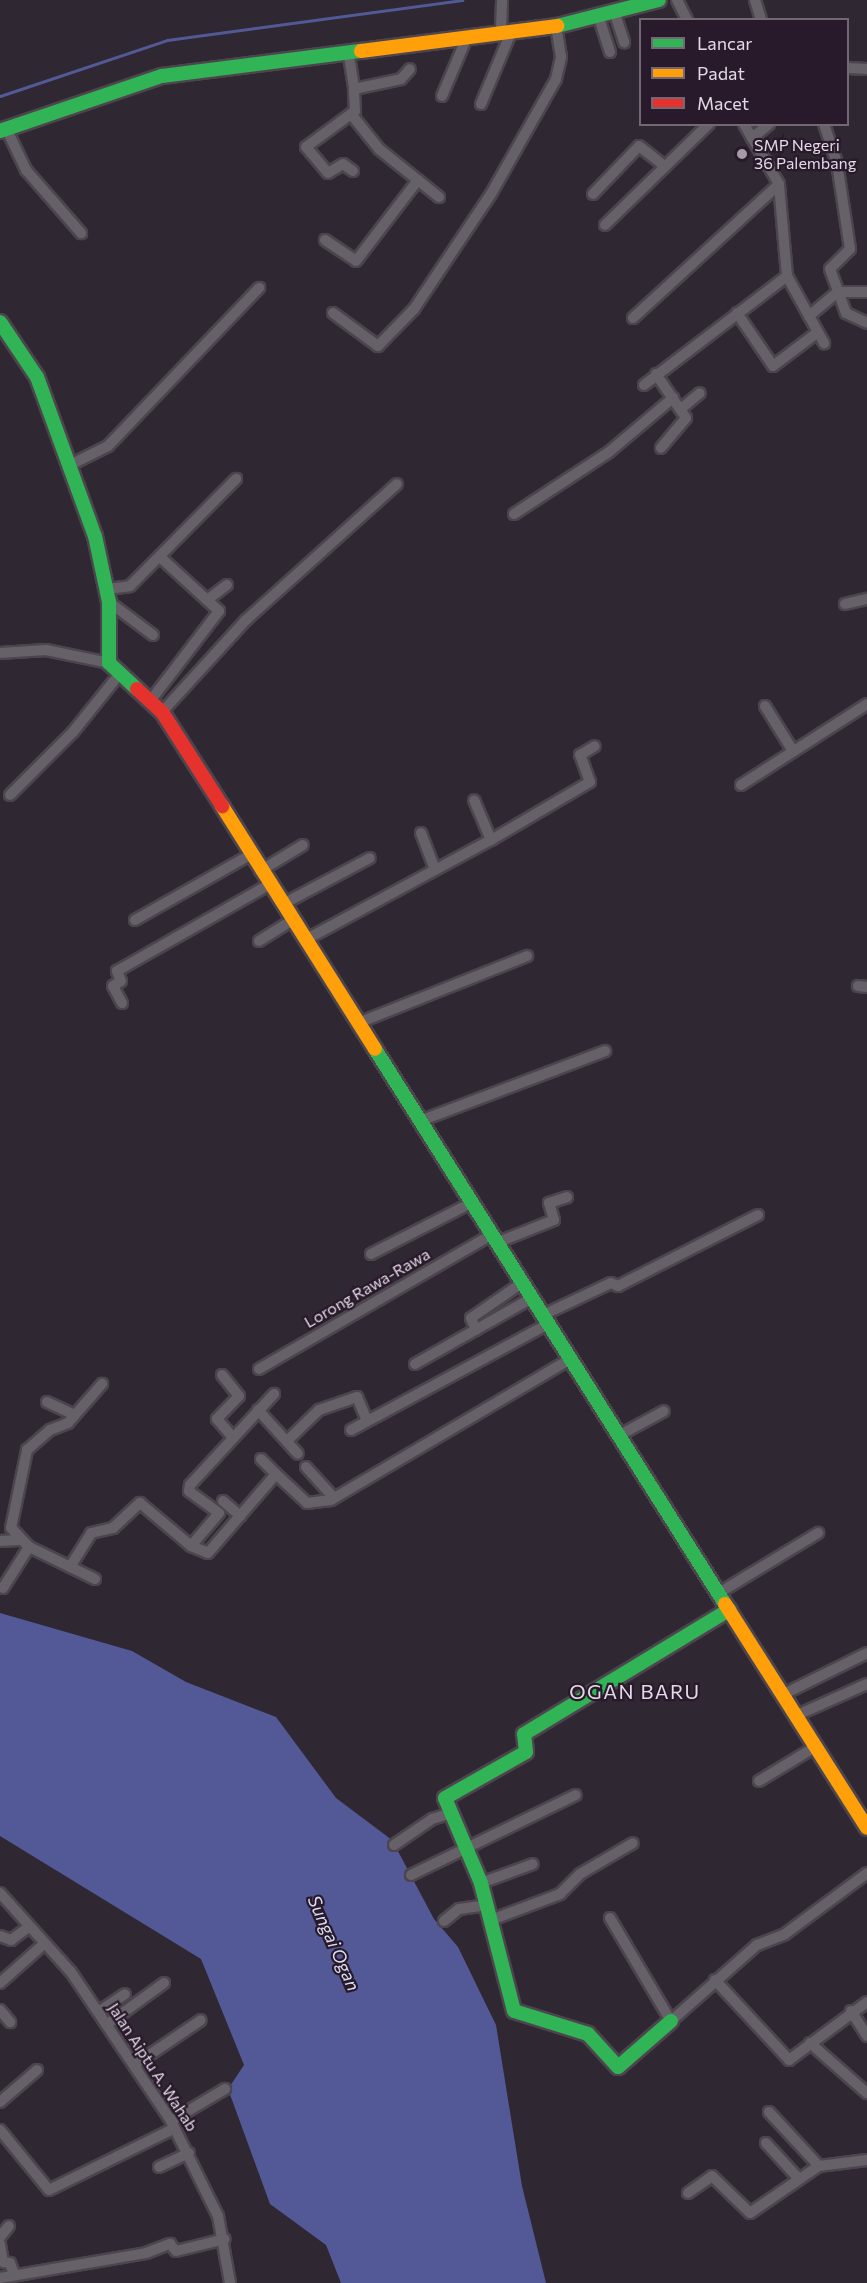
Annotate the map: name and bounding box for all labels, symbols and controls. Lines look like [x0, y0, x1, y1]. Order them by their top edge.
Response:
legend [639, 18, 849, 126]
text: Lancar [697, 32, 753, 54]
text: Padat [697, 62, 745, 84]
text: Macet [697, 92, 749, 114]
place label: SMP Negeri 36 Palembang [754, 135, 856, 173]
marker: SMP Negeri 36 Palembang [735, 147, 749, 161]
street label: Lorong Rawa-Rawa [301, 1244, 433, 1332]
district label: OGAN BARU [569, 1679, 701, 1703]
water label: Sungai Ogan [303, 1892, 365, 1994]
street label: Jalan Aiptu A. Wahab [104, 1999, 202, 2135]

